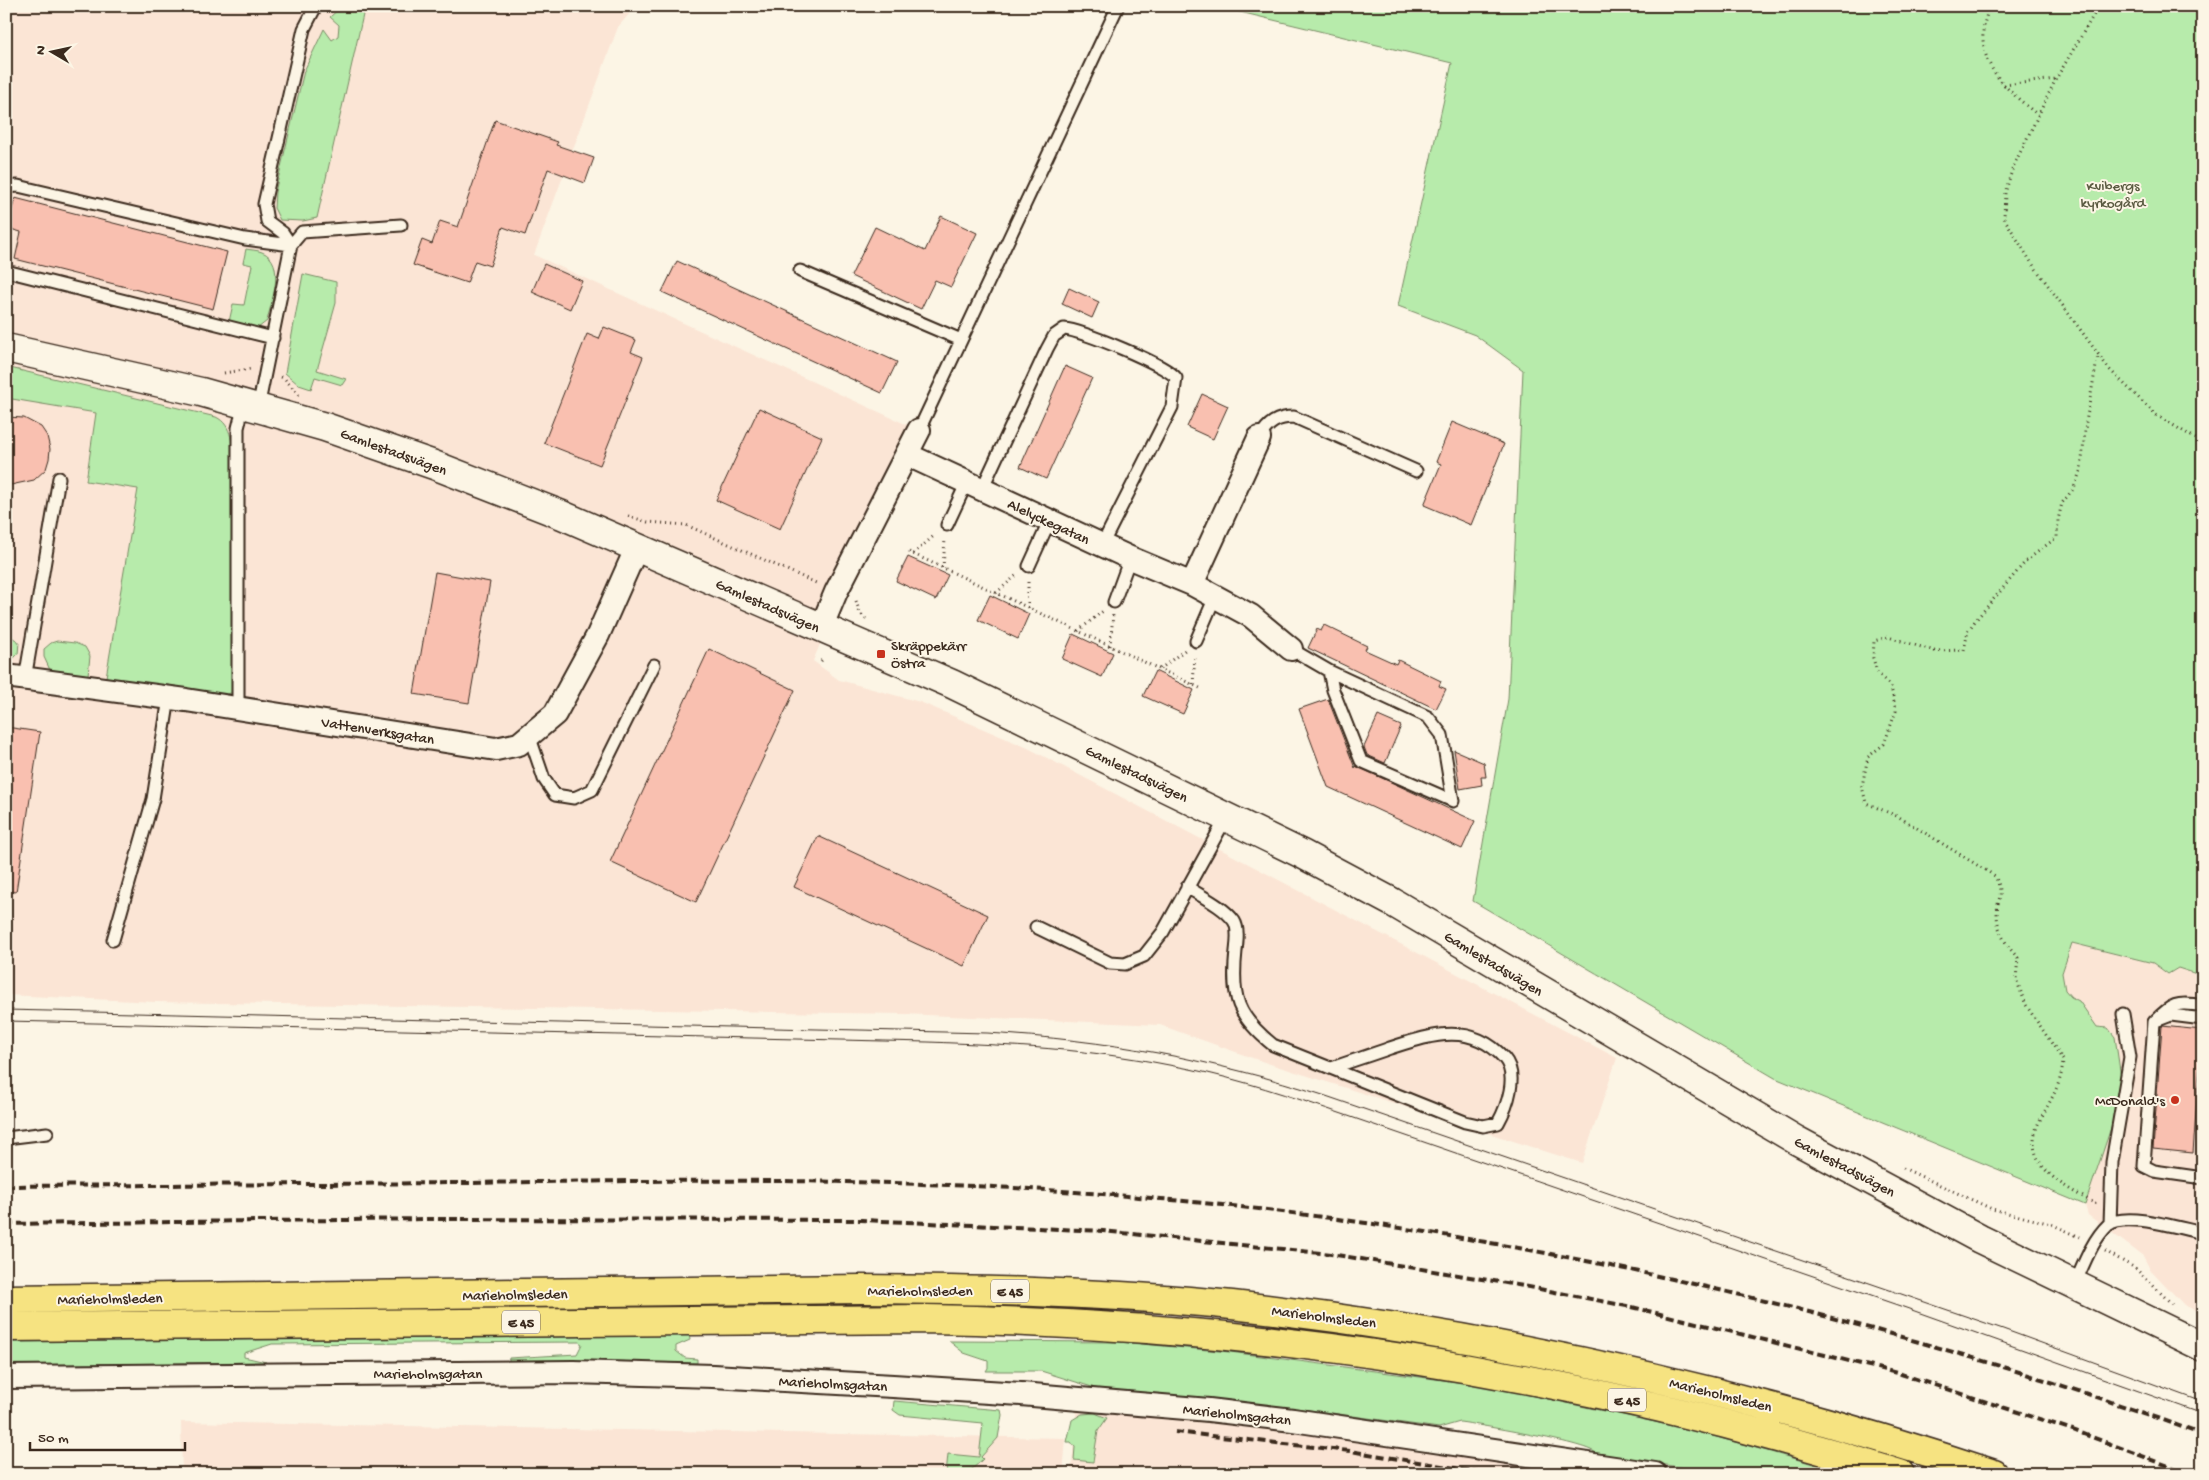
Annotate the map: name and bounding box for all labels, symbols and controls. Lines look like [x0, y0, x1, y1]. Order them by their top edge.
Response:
north arrow [28, 28, 78, 78]
text: N [33, 45, 51, 56]
park label: Kvibergs kyrkogård [2081, 178, 2147, 213]
street label: Gamlestadsvägen [338, 425, 449, 481]
street label: Alelyckegatan [1004, 496, 1092, 550]
street label: Gamlestadsvägen [712, 576, 822, 638]
place label: Skräppekärr Östra [891, 638, 968, 673]
marker: Skräppekärr Östra [875, 648, 887, 660]
street label: Vattenverksgatan [319, 714, 435, 750]
street label: Gamlestadsvägen [1082, 742, 1190, 807]
street label: Gamlestadsvägen [1440, 928, 1546, 1001]
place label: McDonald's [2095, 1093, 2165, 1111]
marker: McDonald's [2169, 1094, 2181, 1106]
street label: Gamlestadsvägen [1790, 1133, 1898, 1202]
road number: E 45 [991, 1280, 1029, 1302]
street label: Marieholmsleden [867, 1283, 973, 1301]
street label: Marieholmsleden [462, 1286, 568, 1306]
street label: Marieholmsleden [57, 1290, 163, 1310]
street label: Marieholmsleden [1271, 1303, 1377, 1333]
road number: E 45 [502, 1310, 540, 1334]
street label: Marieholmsgatan [374, 1366, 482, 1384]
street label: Marieholmsgatan [778, 1373, 888, 1397]
street label: Marieholmsleden [1667, 1374, 1774, 1417]
road number: E 45 [1608, 1388, 1646, 1412]
street label: Marieholmsgatan [1182, 1401, 1292, 1431]
scale bar [30, 1420, 185, 1452]
text: 50 m [38, 1430, 69, 1448]

